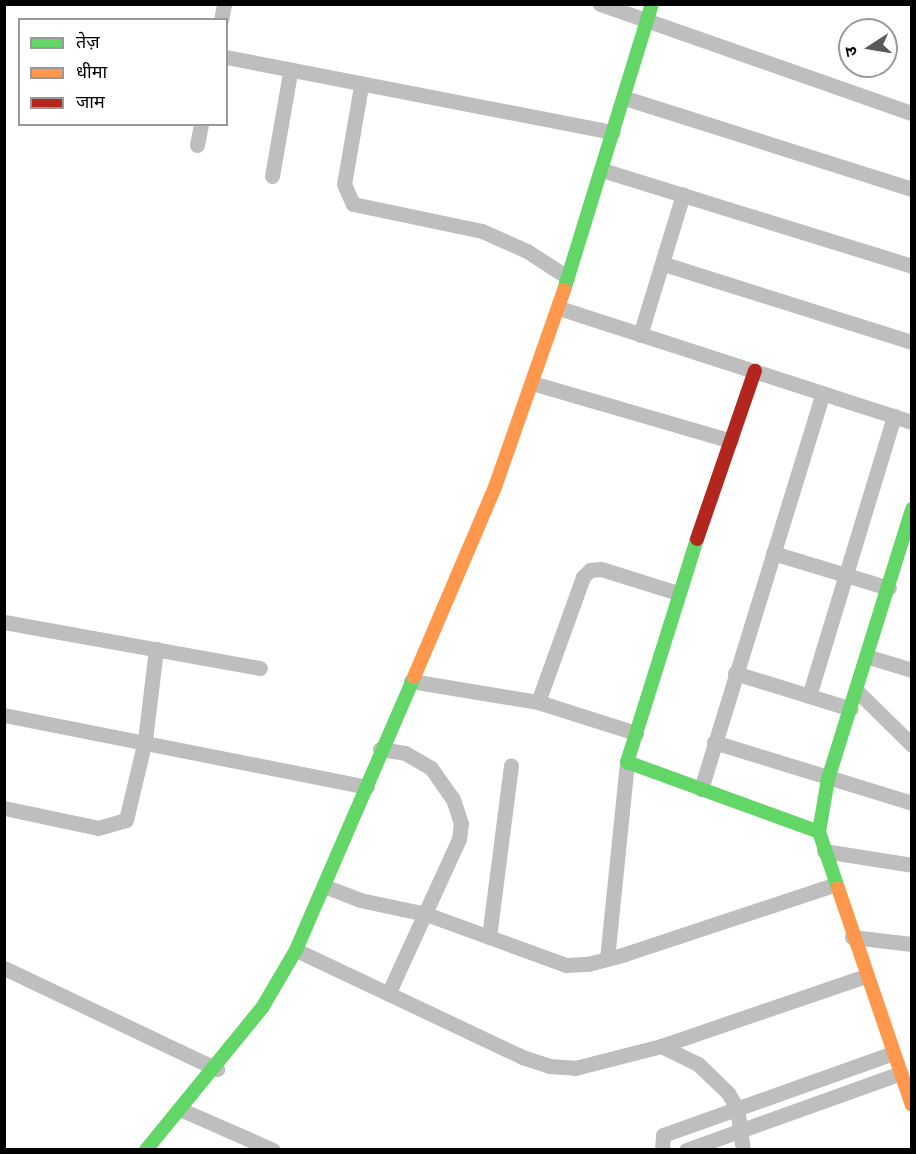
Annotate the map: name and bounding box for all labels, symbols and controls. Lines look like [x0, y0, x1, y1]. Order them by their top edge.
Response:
legend [18, 18, 228, 126]
north arrow [838, 18, 898, 78]
text: तेज़ [76, 32, 100, 55]
text: उ [842, 45, 863, 58]
text: धीमा [76, 62, 107, 85]
text: जाम [76, 92, 105, 115]

